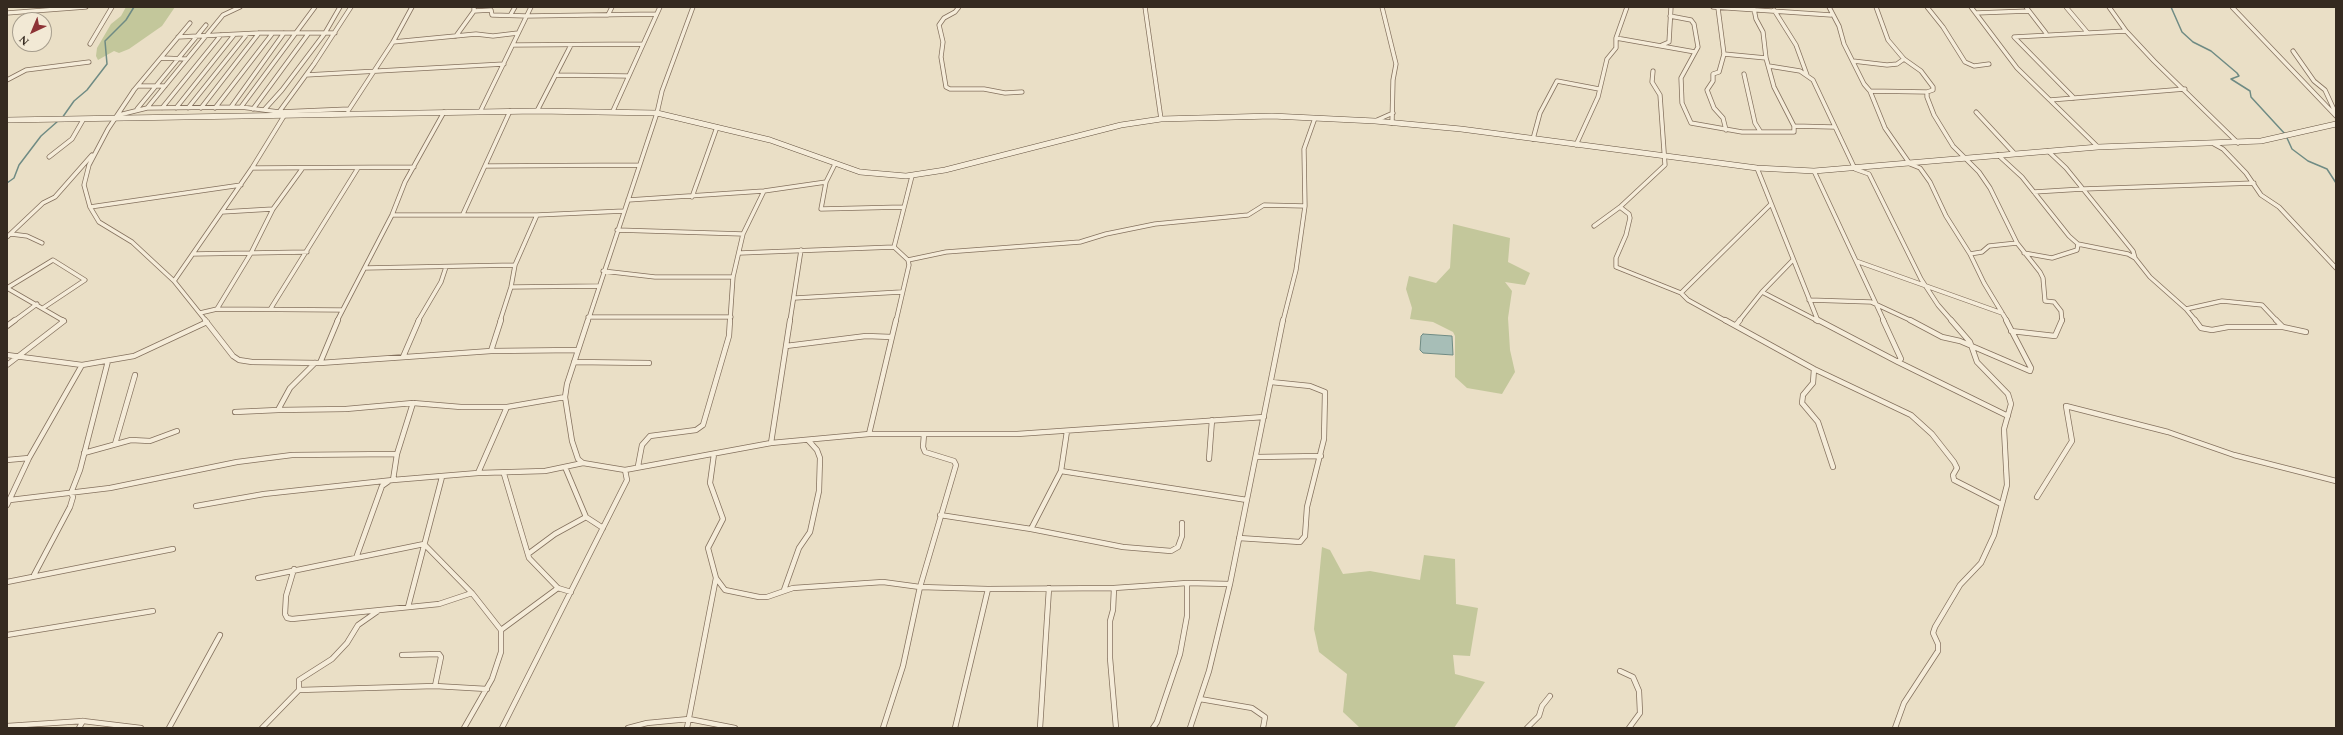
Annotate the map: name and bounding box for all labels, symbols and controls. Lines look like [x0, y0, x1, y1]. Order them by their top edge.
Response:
north arrow [12, 12, 52, 52]
text: N [15, 31, 33, 50]

